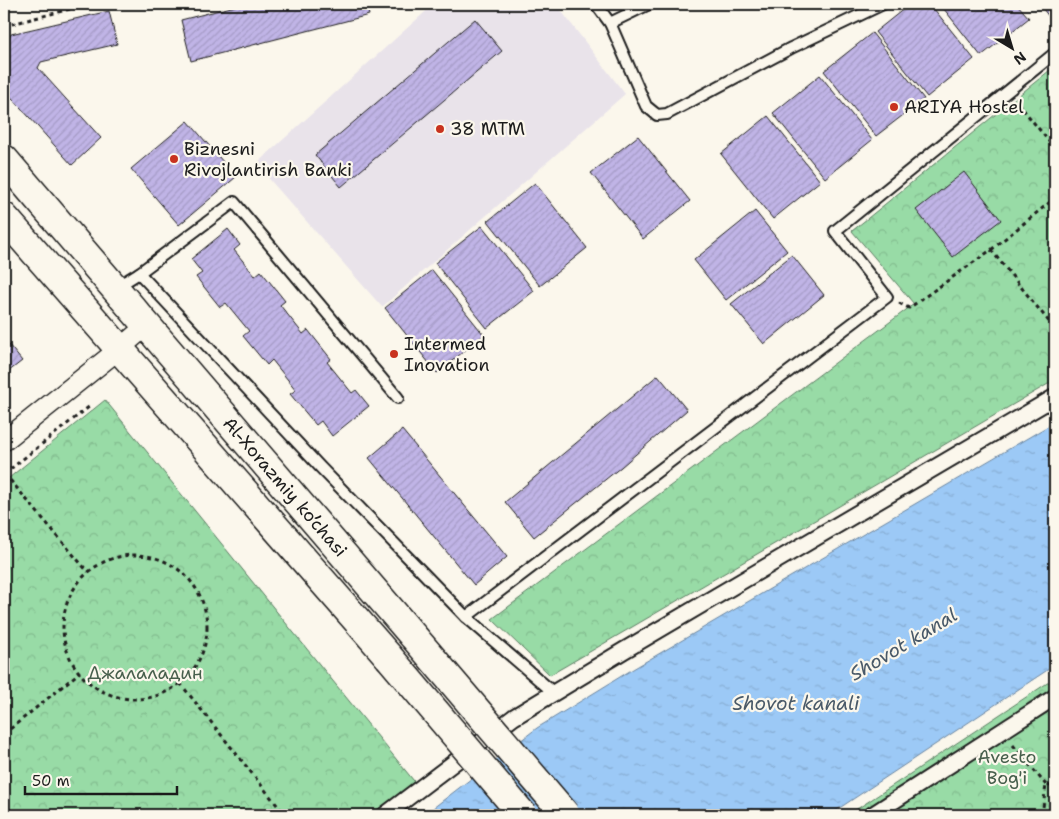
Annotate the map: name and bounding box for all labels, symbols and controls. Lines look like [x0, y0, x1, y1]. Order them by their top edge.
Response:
north arrow [986, 22, 1036, 72]
text: N [1010, 48, 1030, 69]
place label: ARIYA Hostel [904, 95, 1024, 119]
marker: ARIYA Hostel [888, 101, 900, 113]
place label: 38 MTM [450, 117, 525, 141]
marker: 38 MTM [434, 123, 446, 135]
place label: Biznesni Rivojlantirish Banki [184, 137, 352, 182]
marker: Biznesni Rivojlantirish Banki [168, 153, 180, 165]
place label: Intermed Inovation [404, 332, 490, 377]
marker: Intermed Inovation [388, 348, 400, 360]
street label: Al-Xorazmiy ko’chasi [217, 412, 353, 562]
water label: Shovot kanal [845, 602, 962, 686]
park label: Джалаладин [87, 661, 203, 685]
water label: Shovot kanali [733, 691, 860, 716]
park label: Avesto Bog'i [978, 745, 1036, 790]
scale bar [25, 764, 178, 796]
text: 50 m [32, 771, 70, 791]

